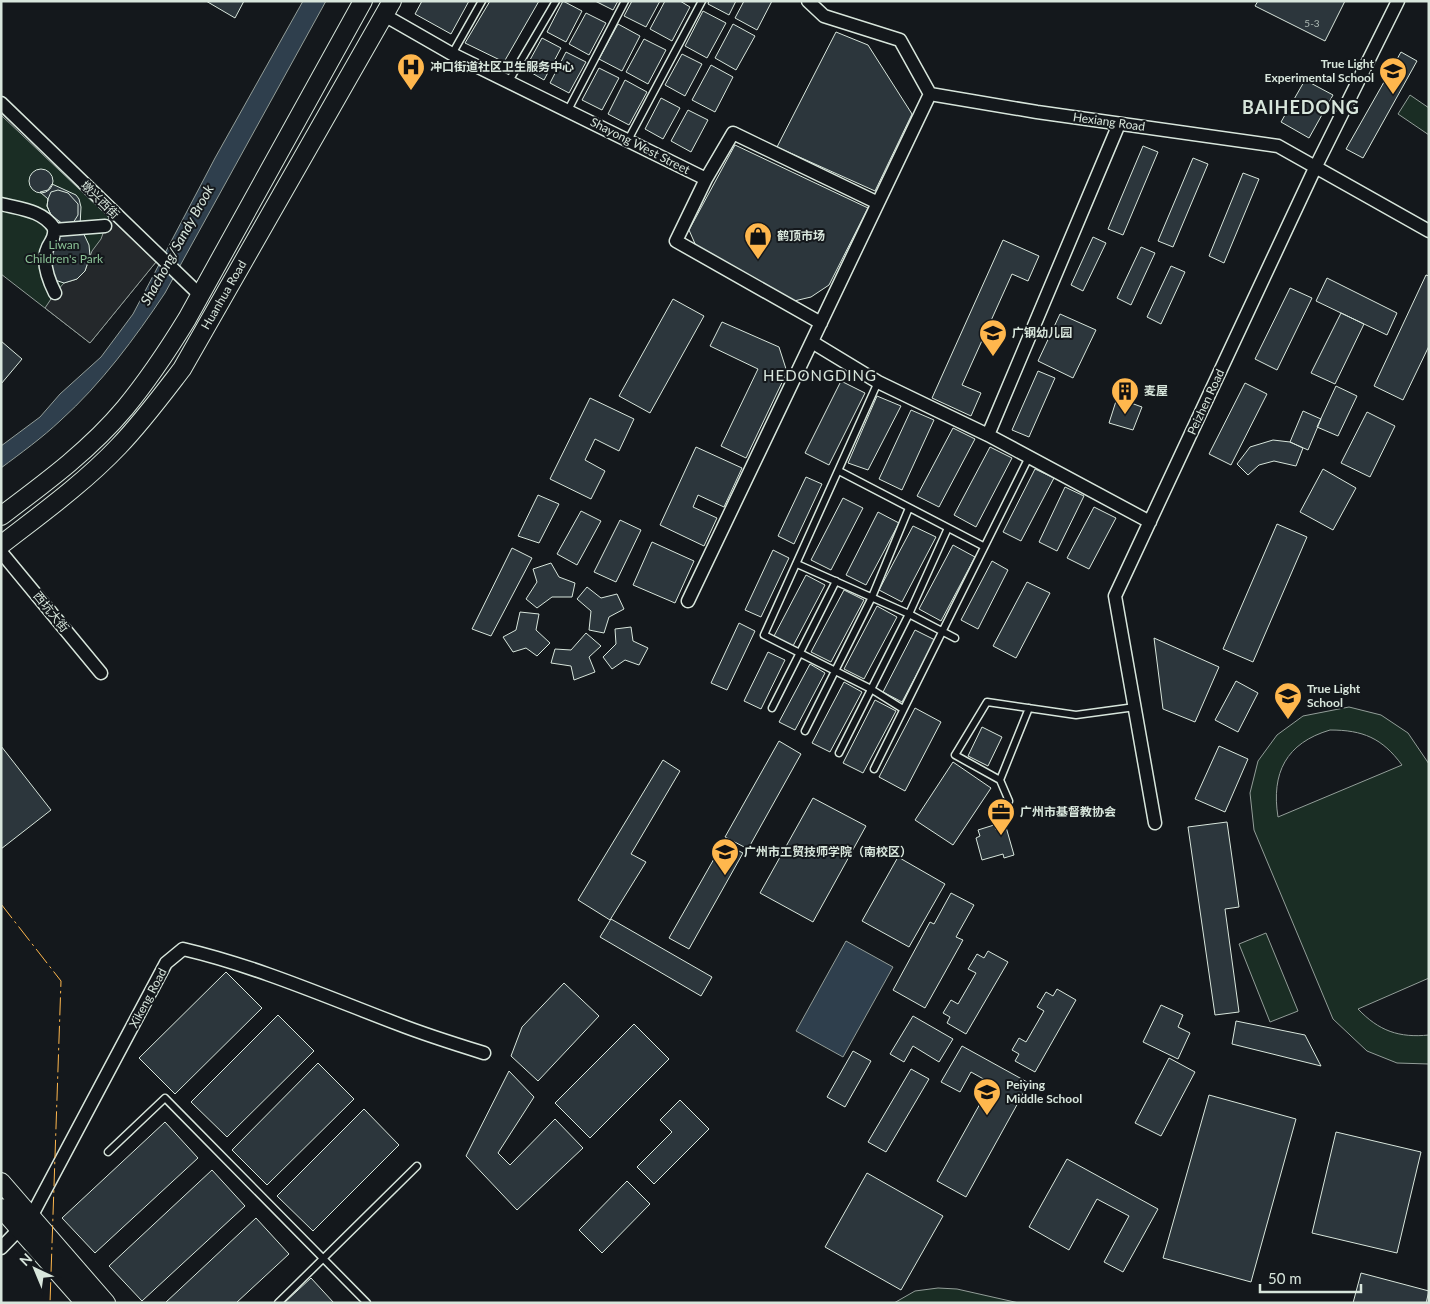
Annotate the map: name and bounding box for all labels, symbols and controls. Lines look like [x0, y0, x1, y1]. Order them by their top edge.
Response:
house number: 5-3 [1304, 17, 1320, 29]
hospital icon: 冲口街道社区卫生服务中心 [396, 52, 426, 91]
place label: True Light Experimental School [1265, 56, 1375, 85]
school or university icon: True Light Experimental School [1378, 56, 1408, 95]
place label: 冲口街道社区卫生服务中心 [430, 59, 574, 74]
district label: BAIHEDONG [1242, 96, 1360, 118]
street label: Hexiang Road [1072, 109, 1146, 134]
street label: Shayong West Street [588, 114, 693, 177]
street label: 墩兴西街 [78, 178, 123, 222]
water label: Shachong/Sandy Brook [136, 181, 217, 308]
shop icon: 鹤顶市场 [743, 221, 773, 260]
place label: 鹤顶市场 [777, 228, 825, 243]
park label: Liwan Children's Park [25, 237, 104, 266]
street label: Huanhua Road [198, 257, 249, 332]
school or university icon: 广钢幼儿园 [978, 318, 1008, 357]
place label: 广钢幼儿园 [1012, 325, 1072, 340]
district label: HEDONGDING [763, 366, 877, 384]
street label: Peizhen Road [1184, 366, 1227, 437]
building icon: 麦屋 [1110, 376, 1140, 415]
place label: 麦屋 [1144, 383, 1168, 398]
street label: 西坑大街 [30, 588, 72, 635]
school or university icon: True Light School [1273, 681, 1303, 720]
place label: True Light School [1307, 681, 1361, 710]
office icon: 广州市基督教协会 [986, 797, 1016, 836]
place label: 广州市基督教协会 [1020, 804, 1116, 819]
school or university icon: 广州市工贸技师学院（南校区） [710, 837, 740, 876]
place label: 广州市工贸技师学院（南校区） [744, 844, 912, 859]
street label: Xikeng Road [126, 965, 170, 1030]
school or university icon: Peiying Middle School [972, 1077, 1002, 1116]
place label: Peiying Middle School [1006, 1077, 1082, 1106]
north arrow [10, 1244, 60, 1294]
text: N [16, 1249, 35, 1269]
scale bar [1260, 1262, 1361, 1294]
text: 50 m [1268, 1269, 1302, 1287]

